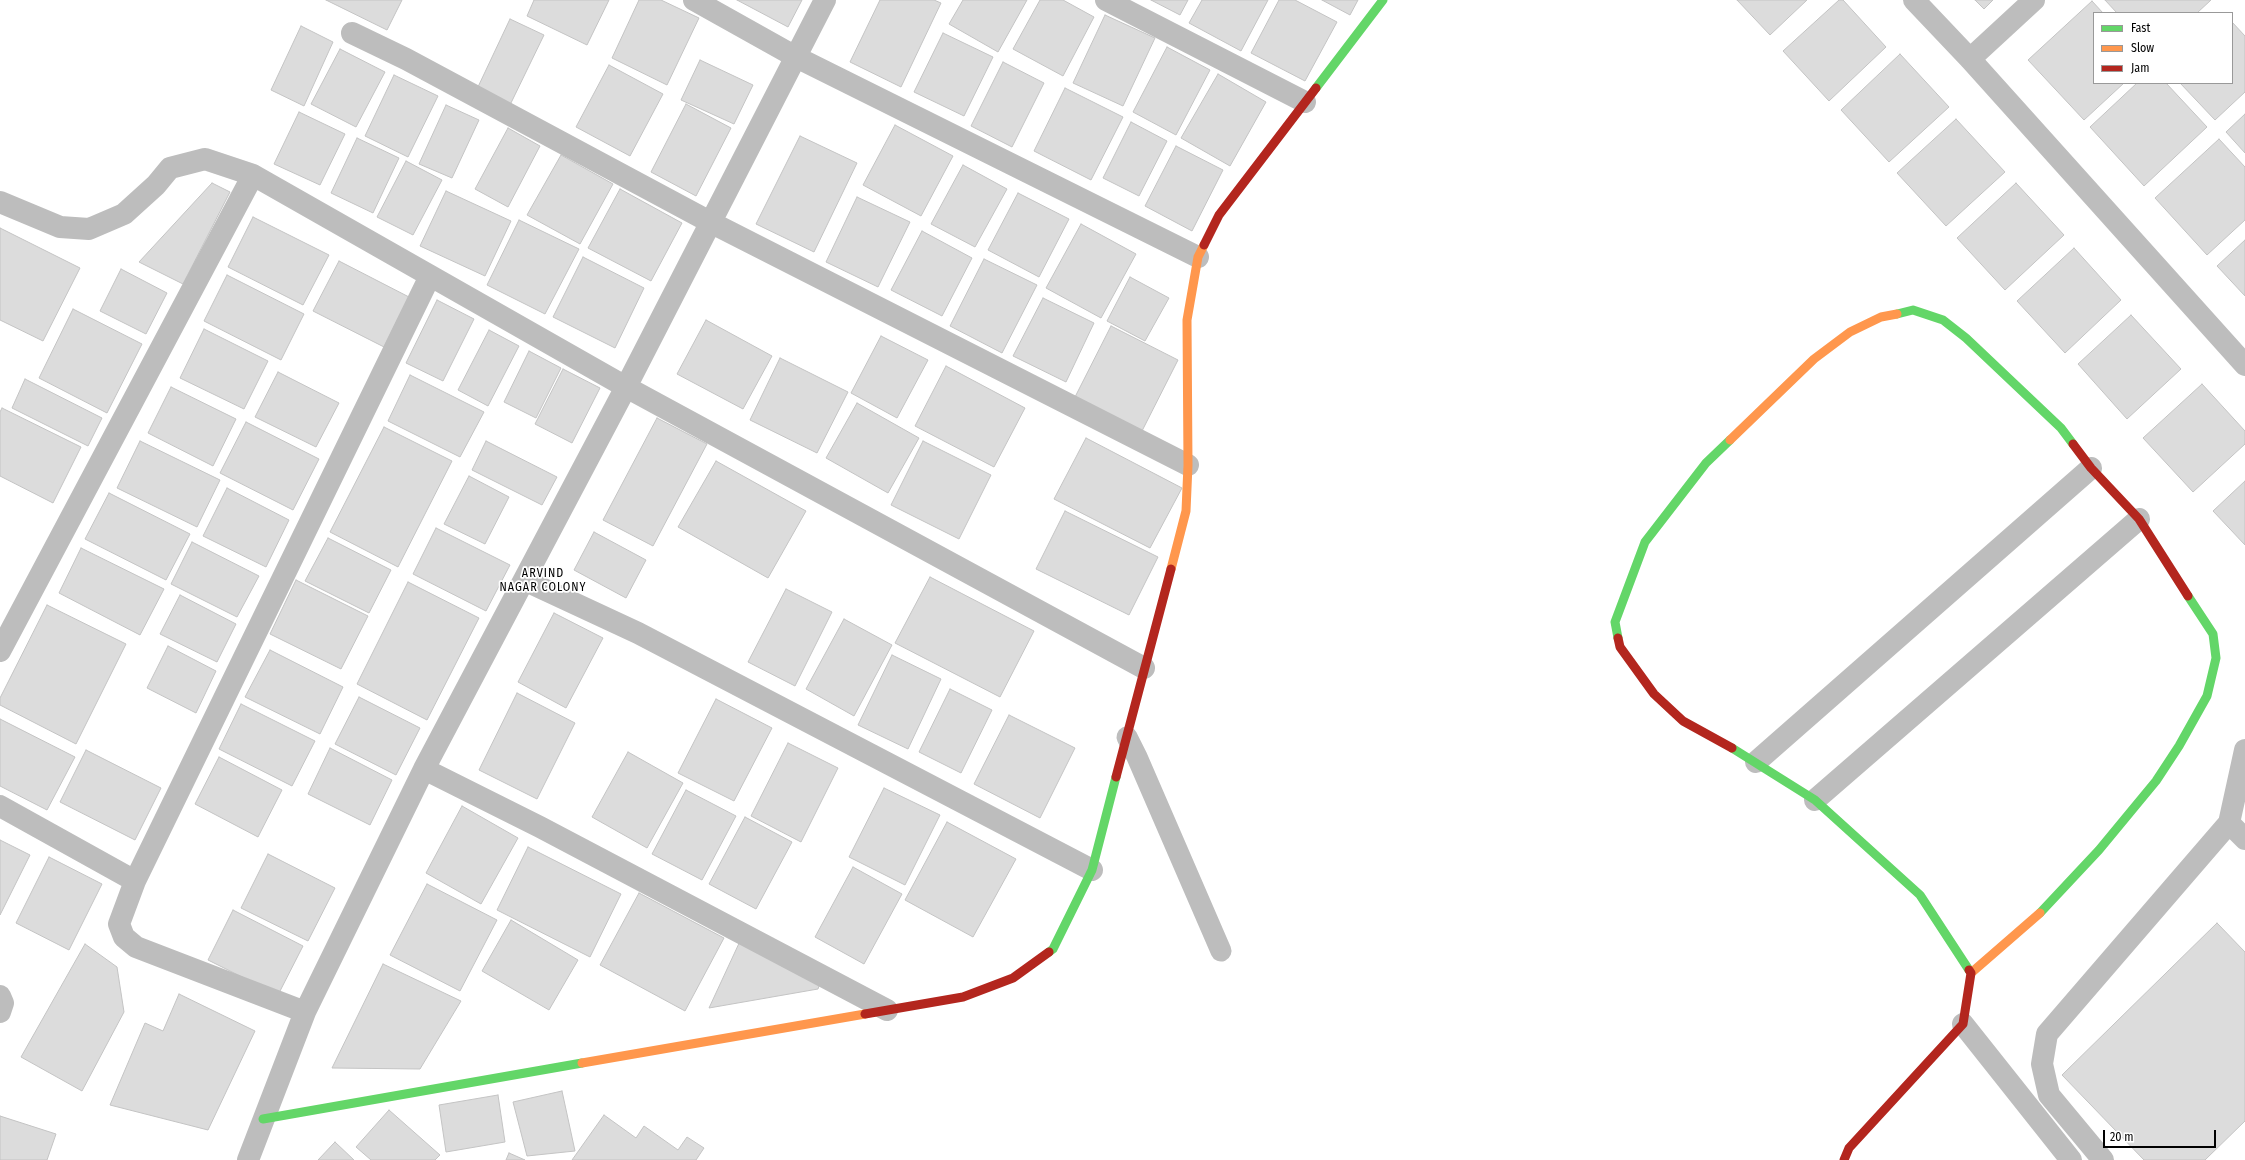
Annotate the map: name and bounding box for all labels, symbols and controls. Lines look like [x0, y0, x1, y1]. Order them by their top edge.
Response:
legend [2093, 12, 2233, 84]
text: Fast [2131, 21, 2150, 35]
text: Slow [2131, 41, 2154, 55]
text: Jam [2131, 61, 2149, 75]
district label: ARVIND NAGAR COLONY [500, 567, 586, 595]
scale bar [2105, 1122, 2218, 1148]
text: 20 m [2110, 1130, 2134, 1144]

